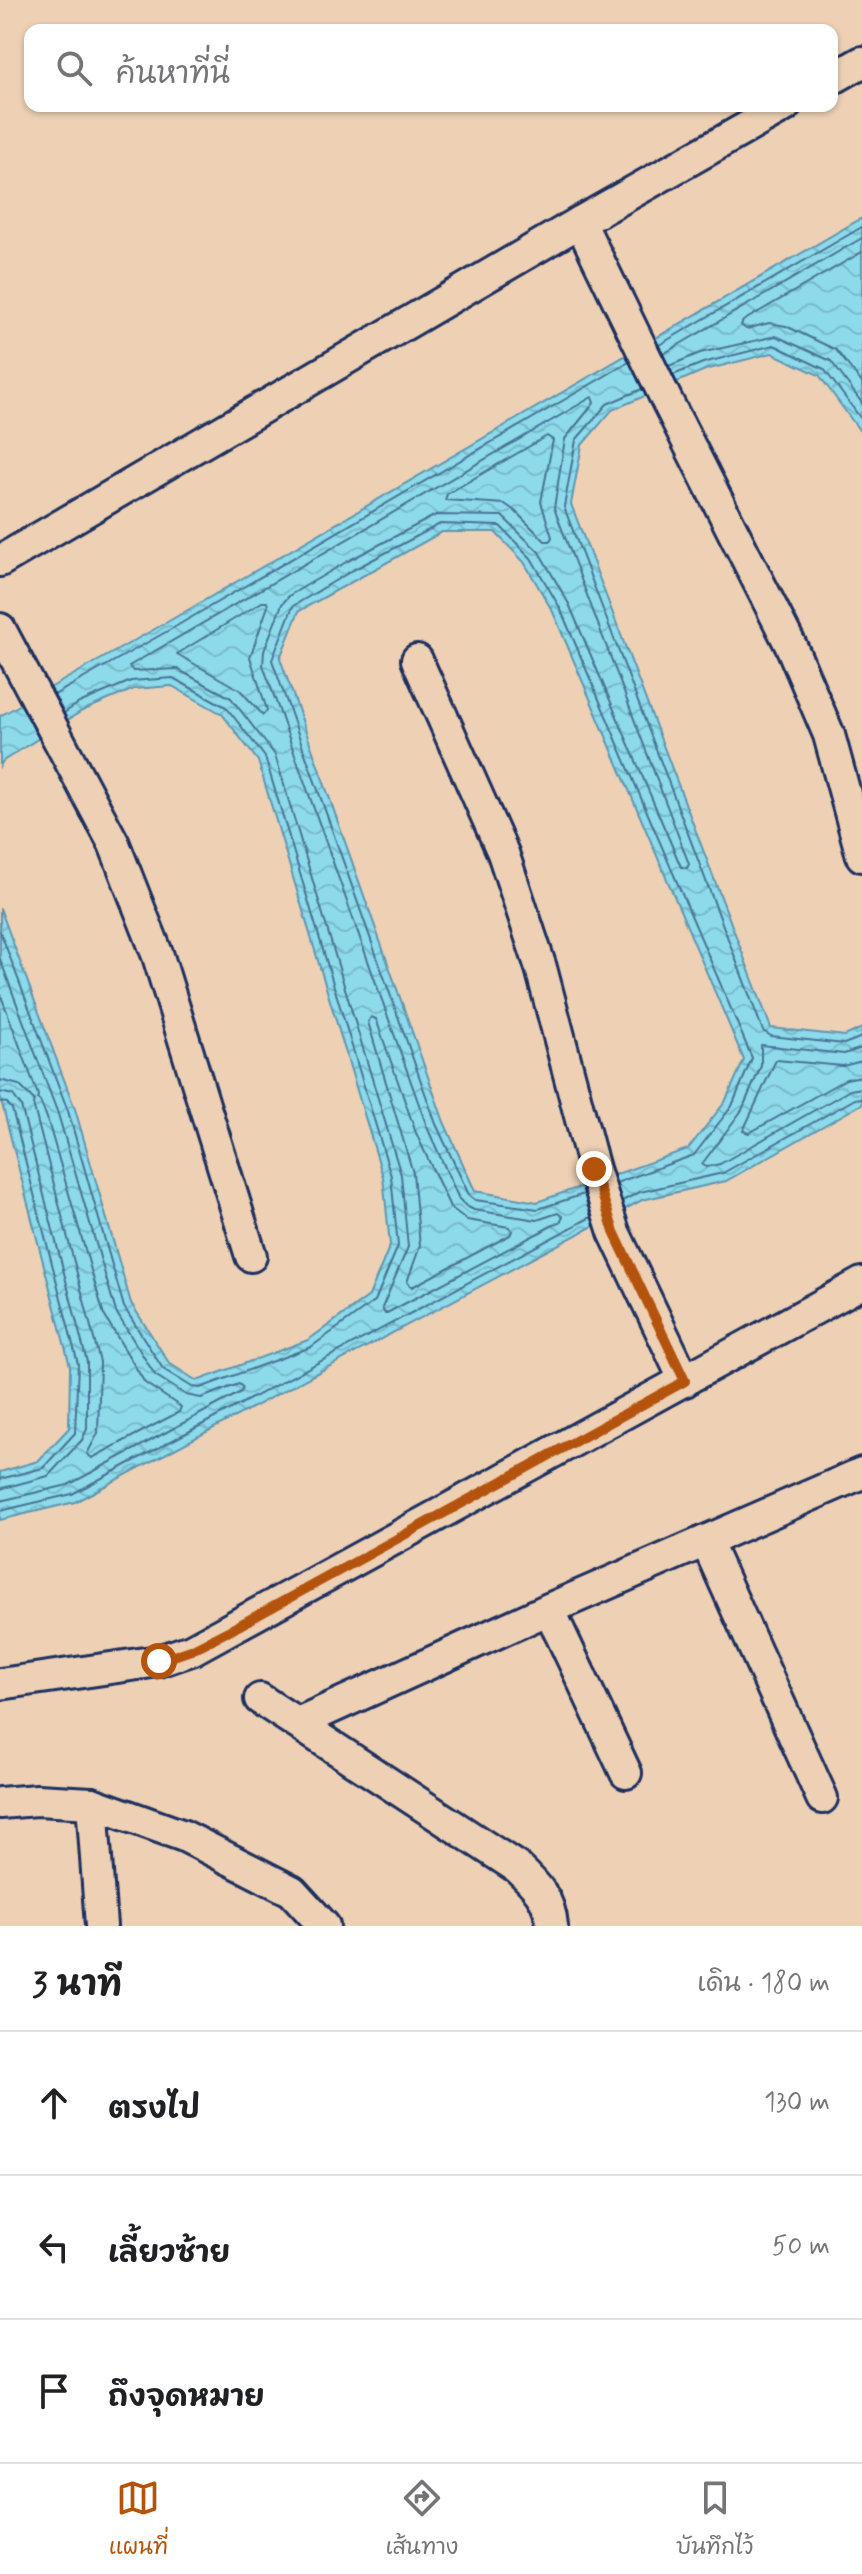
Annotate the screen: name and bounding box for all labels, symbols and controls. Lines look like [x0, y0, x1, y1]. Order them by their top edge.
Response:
search box [24, 24, 838, 112]
icon: search [52, 46, 96, 90]
text: ค้นหาที่นี่ [116, 55, 230, 94]
route end [576, 1151, 612, 1187]
route start [141, 1643, 177, 1679]
text: 3 นาที [32, 1963, 122, 2008]
text: เดิน · 180 m [697, 1967, 830, 2001]
icon: ahead [32, 2081, 76, 2125]
text: 130 m [764, 2086, 830, 2120]
text: ตรงไป [108, 2090, 200, 2129]
icon: left [32, 2225, 76, 2269]
text: 50 m [772, 2230, 830, 2264]
text: เลี้ยวซ้าย [108, 2234, 230, 2273]
icon: arrive [32, 2369, 76, 2413]
text: ถึงจุดหมาย [108, 2378, 265, 2417]
tab: แผนที่ [109, 2476, 168, 2562]
tab: เส้นทาง [386, 2476, 458, 2562]
tab: บันทึกไว้ [676, 2476, 753, 2562]

